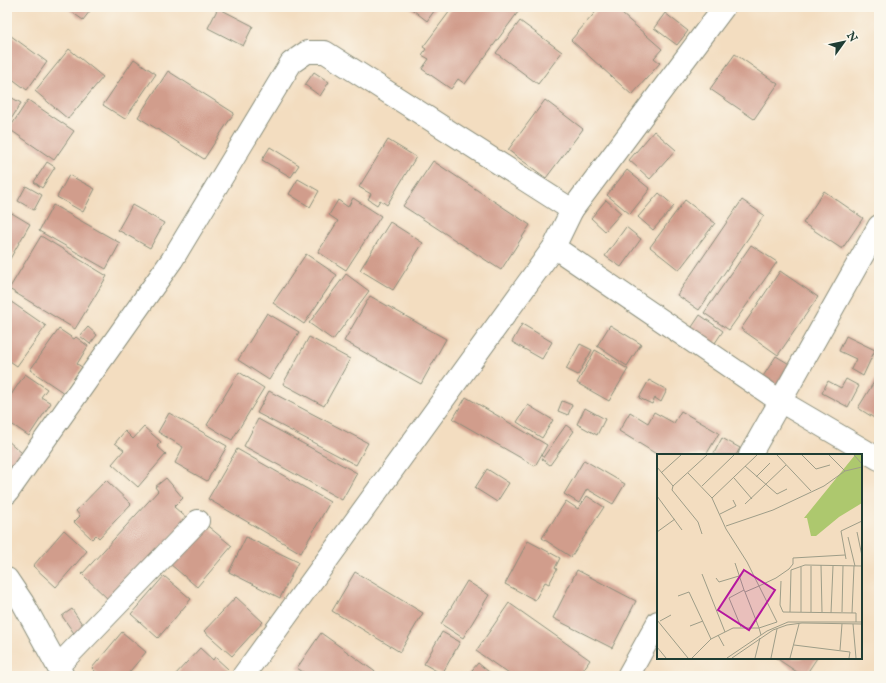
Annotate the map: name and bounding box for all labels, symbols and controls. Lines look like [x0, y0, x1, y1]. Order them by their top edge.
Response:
north arrow [824, 22, 864, 62]
text: N [843, 28, 860, 45]
inset map [657, 454, 862, 659]

